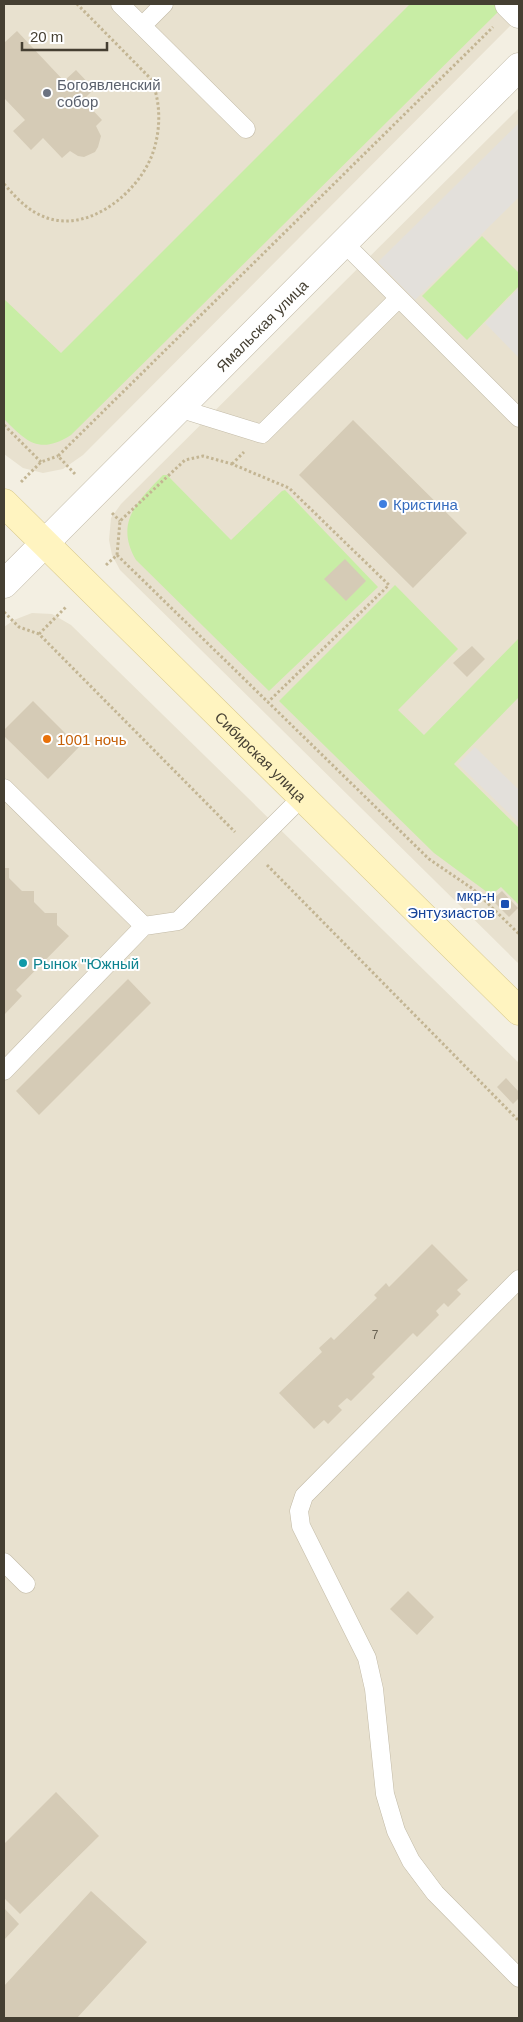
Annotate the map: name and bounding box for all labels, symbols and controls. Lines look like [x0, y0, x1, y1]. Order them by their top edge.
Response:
scale bar [22, 20, 108, 52]
text: 20 m [30, 28, 63, 45]
place label: Богоявленский собор [57, 76, 161, 110]
marker: Богоявленский собор [41, 87, 53, 99]
street label: Ямальская улица [212, 276, 311, 375]
place label: Кристина [393, 496, 458, 513]
marker: Кристина [377, 498, 389, 510]
street label: Сибирская улица [212, 708, 310, 805]
place label: 1001 ночь [57, 731, 127, 748]
marker: 1001 ночь [41, 733, 53, 745]
place label: мкр-н Энтузиастов [407, 887, 495, 921]
marker: мкр-н Энтузиастов [499, 898, 511, 910]
place label: Рынок "Южный [33, 955, 139, 972]
marker: Рынок "Южный [17, 957, 29, 969]
house number: 7 [372, 1328, 379, 1342]

